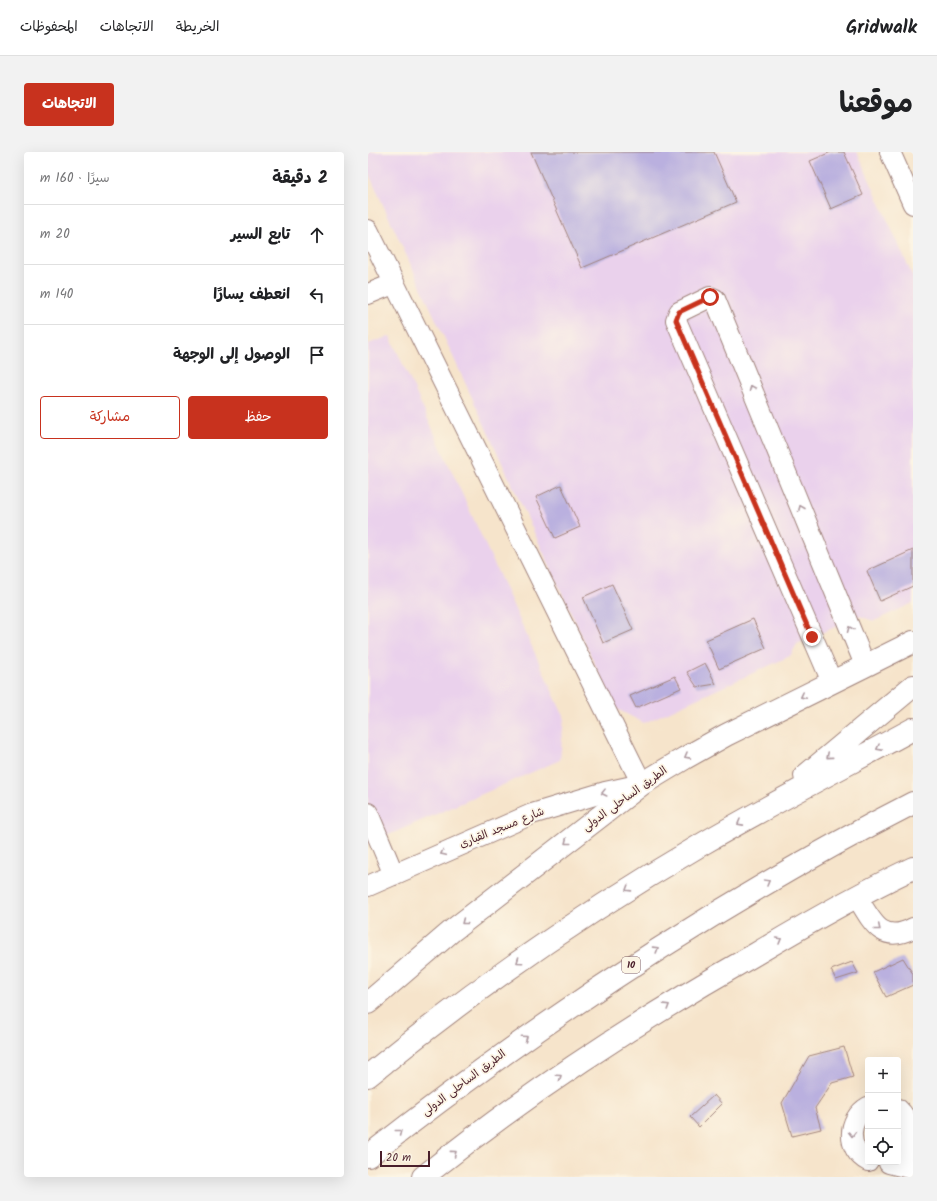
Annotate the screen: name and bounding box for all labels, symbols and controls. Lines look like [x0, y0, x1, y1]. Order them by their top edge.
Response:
text: Gridwalk [846, 13, 917, 43]
text: المحفوظات [20, 16, 78, 38]
text: الاتجاهات [100, 16, 154, 38]
text: الخريطة [176, 16, 219, 38]
text: موقعنا [839, 82, 913, 127]
button: الاتجاهات [24, 83, 114, 126]
text: 2 دقيقة [272, 165, 328, 192]
text: سيرًا · 160 m [40, 168, 110, 189]
text: تابع السير [231, 223, 290, 247]
text: 20 m [40, 224, 70, 245]
icon: ahead [306, 224, 328, 246]
text: انعطف يسارًا [213, 283, 290, 307]
text: 140 m [40, 284, 73, 305]
icon: left [306, 284, 328, 306]
route start [701, 288, 719, 306]
text: الوصول إلى الوجهة [173, 343, 290, 367]
icon: arrive [306, 344, 328, 366]
one-way arrow [748, 385, 756, 392]
button: مشاركة [40, 396, 180, 439]
button: حفظ [188, 396, 328, 439]
one-way arrow [798, 505, 806, 513]
one-way arrow [847, 625, 855, 632]
route end [803, 628, 821, 646]
one-way arrow [799, 692, 807, 699]
one-way arrow [875, 743, 883, 750]
one-way arrow [684, 752, 691, 759]
one-way arrow [826, 752, 834, 759]
street label: الطريق الساحلى الدولى [579, 762, 671, 836]
one-way arrow [601, 788, 607, 796]
street label: شارع مسجد القبارى [457, 803, 547, 853]
one-way arrow [737, 818, 744, 825]
one-way arrow [564, 838, 571, 845]
one-way arrow [440, 848, 447, 856]
one-way arrow [763, 879, 770, 886]
one-way arrow [625, 884, 632, 892]
one-way arrow [462, 917, 469, 924]
one-way arrow [874, 923, 881, 930]
one-way arrow [775, 937, 783, 944]
one-way arrow [652, 946, 659, 954]
one-way arrow [517, 956, 524, 963]
road number: 10 [622, 957, 640, 973]
one-way arrow [663, 1003, 670, 1010]
one-way arrow [521, 1036, 528, 1043]
street label: الطريق الساحلى الدولى [418, 1045, 510, 1121]
map controls [865, 1057, 901, 1165]
button: + [865, 1057, 901, 1093]
one-way arrow [554, 1075, 561, 1082]
button: − [865, 1093, 901, 1129]
button: locate [865, 1129, 901, 1165]
one-way arrow [394, 1130, 401, 1137]
one-way arrow [848, 1131, 856, 1137]
scale bar [380, 1149, 430, 1168]
text: 20 m [386, 1149, 411, 1167]
one-way arrow [449, 1151, 456, 1158]

